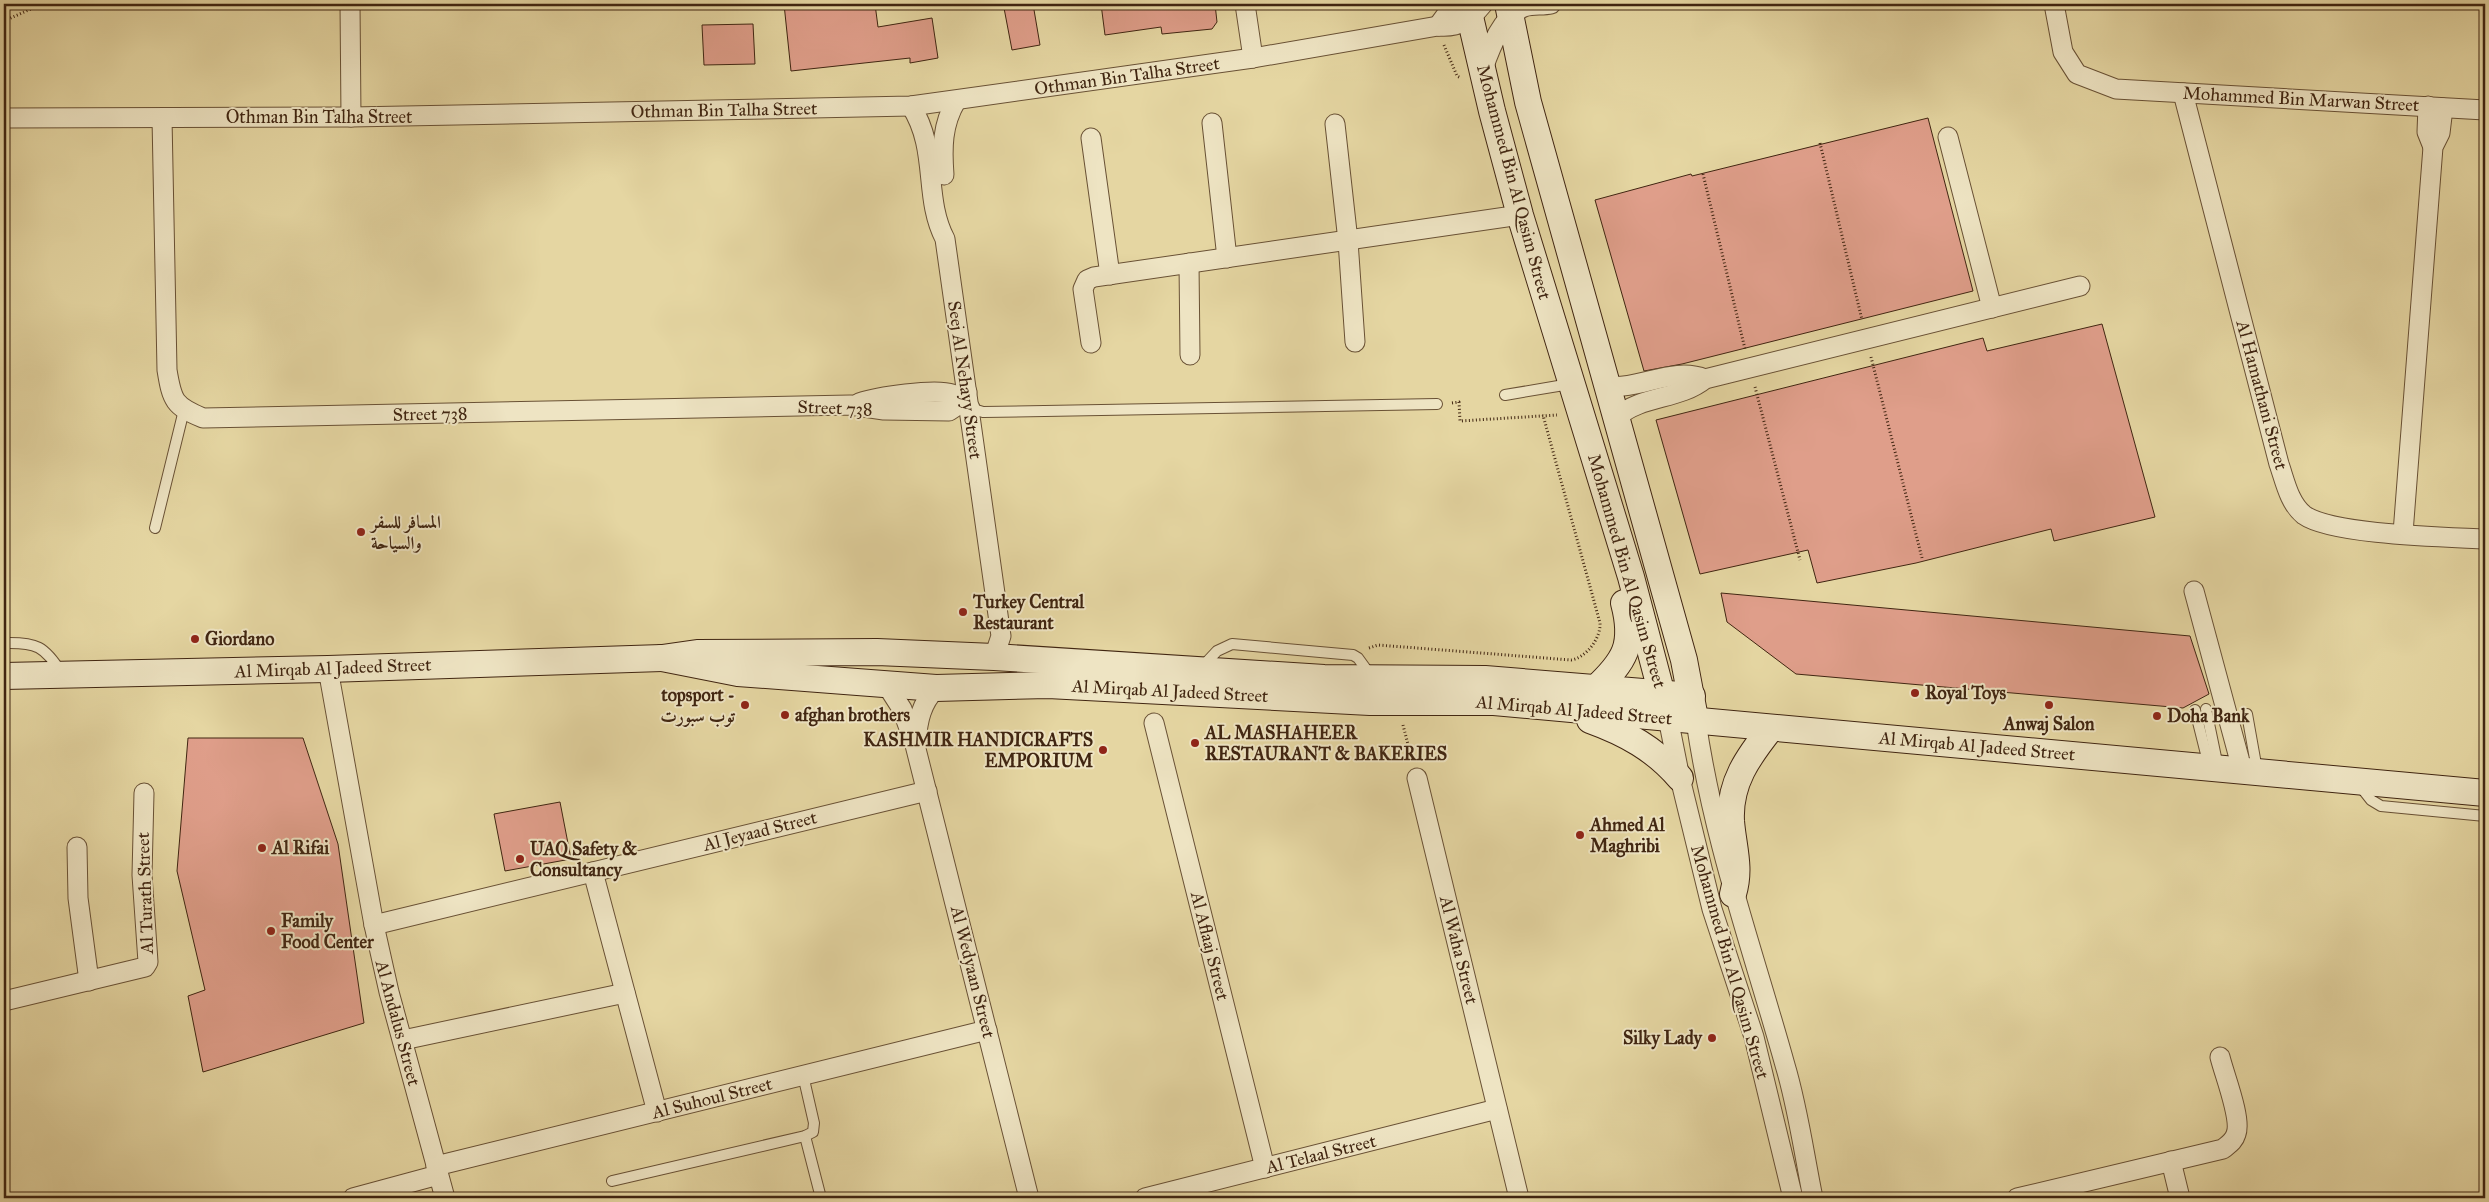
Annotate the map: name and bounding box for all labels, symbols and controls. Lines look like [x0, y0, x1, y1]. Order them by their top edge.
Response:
street label: Othman Bin Talha Street [1033, 52, 1222, 100]
street label: Mohammed Bin Al Qasim Street [1472, 62, 1556, 303]
street label: Mohammed Bin Marwan Street [2182, 82, 2420, 116]
street label: Othman Bin Talha Street [630, 97, 818, 123]
street label: Othman Bin Talha Street [226, 106, 413, 128]
street label: Seej Al Nehayy Street [943, 299, 987, 461]
street label: Al Hamathani Street [2231, 317, 2293, 473]
street label: Street 738 [797, 396, 873, 420]
street label: Street 738 [392, 402, 468, 426]
street label: Mohammed Bin Al Qasim Street [1583, 451, 1671, 691]
place label: المسافر للسفر والسياحة [369, 511, 441, 554]
marker: المسافر للسفر والسياحة [355, 526, 367, 538]
place label: Turkey Central Restaurant [972, 591, 1085, 634]
marker: Turkey Central Restaurant [957, 606, 969, 618]
place label: Giordano [205, 628, 274, 650]
marker: Giordano [189, 633, 201, 645]
street label: Al Mirqab Al Jadeed Street [233, 654, 432, 683]
street label: Al Mirqab Al Jadeed Street [1070, 675, 1269, 708]
place label: Royal Toys [1925, 682, 2007, 705]
place label: topsport - توب سبورت [660, 684, 736, 727]
marker: Royal Toys [1909, 687, 1921, 699]
street label: Al Mirqab Al Jadeed Street [1474, 690, 1674, 731]
marker: topsport - توب سبورت [739, 699, 751, 711]
marker: Anwaj Salon [2043, 699, 2055, 711]
place label: afghan brothers [795, 704, 910, 727]
place label: Doha Bank [2167, 705, 2250, 727]
marker: afghan brothers [779, 709, 791, 721]
marker: Doha Bank [2151, 710, 2163, 722]
place label: Anwaj Salon [2003, 713, 2095, 736]
place label: AL MASHAHEER RESTAURANT & BAKERIES [1204, 722, 1447, 765]
street label: Al Mirqab Al Jadeed Street [1877, 726, 2077, 767]
place label: KASHMIR HANDICRAFTS EMPORIUM [863, 729, 1093, 772]
marker: AL MASHAHEER RESTAURANT & BAKERIES [1189, 737, 1201, 749]
marker: KASHMIR HANDICRAFTS EMPORIUM [1097, 744, 1109, 756]
street label: Al Jeyaad Street [700, 806, 820, 857]
place label: Ahmed Al Maghribi [1589, 814, 1666, 858]
marker: Ahmed Al Maghribi [1574, 829, 1586, 841]
street label: Al Turath Street [132, 831, 158, 955]
place label: Al Rifai [271, 837, 330, 859]
place label: UAQ Safety & Consultancy [530, 838, 637, 882]
marker: Al Rifai [256, 842, 268, 854]
street label: Mohammed Bin Al Qasim Street [1686, 842, 1774, 1082]
marker: UAQ Safety & Consultancy [514, 853, 526, 865]
street label: Al Aflaaj Street [1186, 888, 1234, 1003]
street label: Al Waha Street [1435, 893, 1483, 1007]
street label: Al Wedyaan Street [946, 903, 1000, 1041]
place label: Family Food Center [281, 910, 375, 953]
marker: Family Food Center [265, 925, 277, 937]
street label: Al Andalus Street [370, 957, 425, 1089]
place label: Silky Lady [1623, 1027, 1704, 1050]
marker: Silky Lady [1706, 1032, 1718, 1044]
street label: Al Suhoul Street [649, 1072, 775, 1124]
street label: Al Telaal Street [1263, 1130, 1379, 1179]

